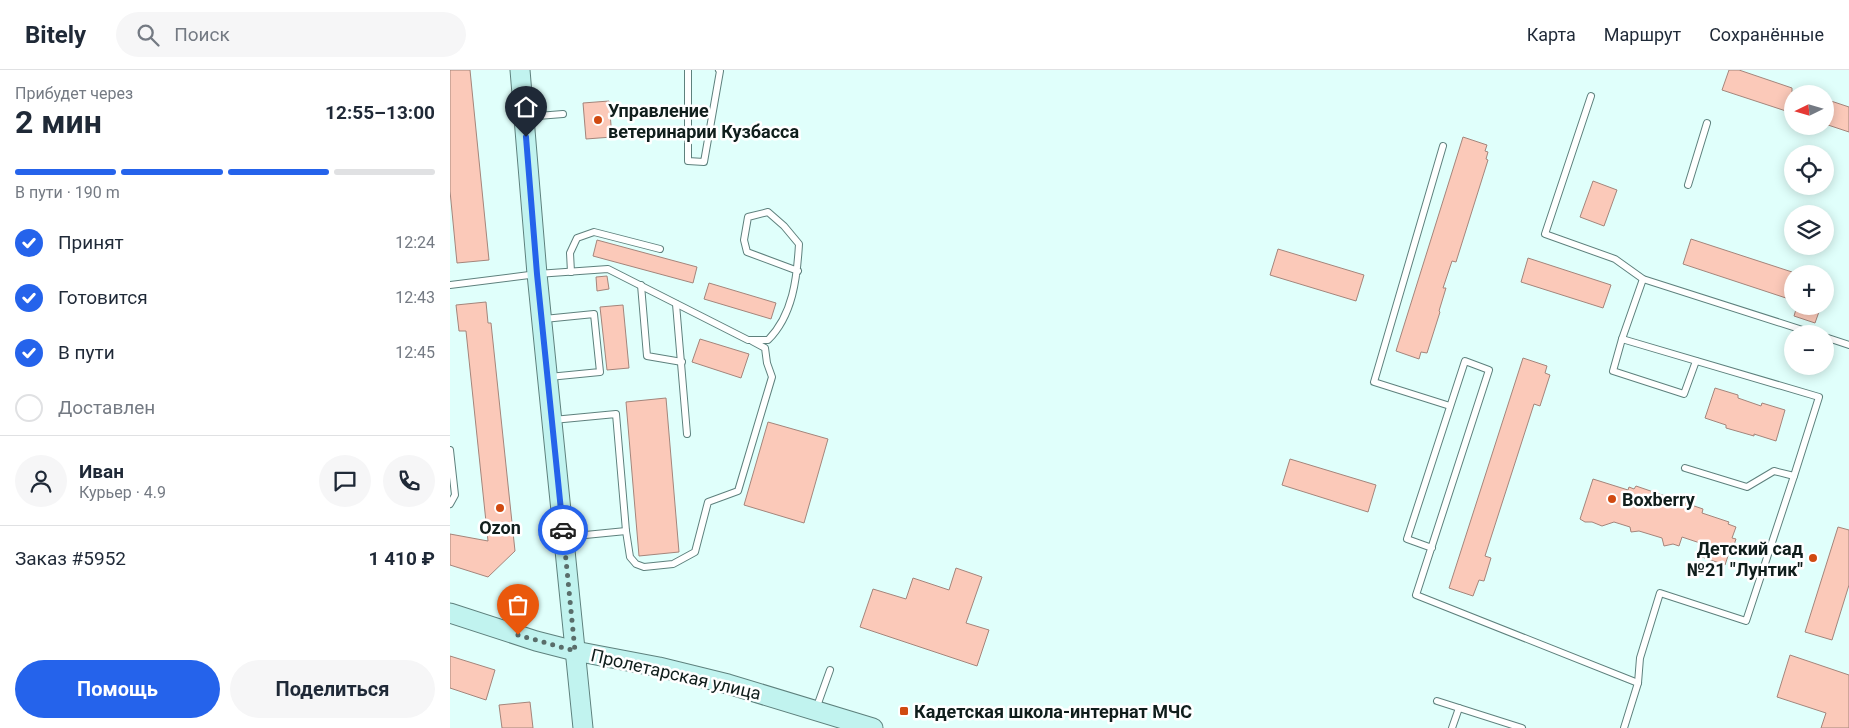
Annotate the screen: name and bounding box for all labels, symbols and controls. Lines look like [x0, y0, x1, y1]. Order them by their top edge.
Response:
search box [116, 12, 466, 57]
text: Bitely [25, 21, 86, 49]
icon: search [134, 21, 162, 49]
text: Поиск [174, 23, 230, 46]
text: Карта [1527, 24, 1576, 45]
text: Маршрут [1604, 24, 1681, 45]
text: Сохранённые [1709, 24, 1824, 45]
text: Прибудет через [15, 84, 133, 103]
north arrow [1784, 85, 1834, 135]
map controls [1784, 85, 1834, 375]
pin [505, 86, 547, 137]
icon: home [512, 93, 540, 121]
place label: Управление ветеринарии Кузбасса [608, 100, 799, 142]
text: 12:55–13:00 [325, 101, 435, 124]
text: 2 мин [15, 103, 102, 141]
marker: Управление ветеринарии Кузбасса [592, 114, 604, 126]
button: locate [1784, 145, 1834, 195]
text: В пути · 190 m [15, 183, 120, 202]
button: layers [1784, 205, 1834, 255]
icon: check [15, 229, 43, 257]
text: Принят [58, 231, 124, 254]
text: 12:24 [395, 233, 435, 252]
button: + [1784, 265, 1834, 315]
icon: check [15, 284, 43, 312]
text: Готовится [58, 286, 148, 309]
text: 12:43 [395, 288, 435, 307]
button: − [1784, 325, 1834, 375]
icon: check [15, 339, 43, 367]
text: В пути [58, 341, 115, 364]
text: 12:45 [395, 343, 435, 362]
text: Доставлен [58, 396, 155, 419]
button: person [15, 455, 67, 507]
button: chat [319, 455, 371, 507]
button: phone [383, 455, 435, 507]
text: Иван [79, 460, 124, 483]
text: Курьер · 4.9 [79, 483, 166, 502]
place label: Boxberry [1622, 489, 1696, 510]
marker: Boxberry [1606, 493, 1618, 505]
marker: Ozon [494, 502, 506, 514]
courier [538, 505, 588, 555]
icon: car [549, 516, 577, 544]
place label: Ozon [479, 517, 521, 538]
place label: Детский сад №21 "Лунтик" [1687, 538, 1804, 580]
text: Заказ #5952 [15, 547, 126, 570]
text: 1 410 ₽ [369, 547, 435, 570]
marker: Детский сад №21 "Лунтик" [1807, 552, 1819, 564]
pin [497, 584, 539, 635]
icon: bag [504, 591, 532, 619]
street label: Пролетарская улица [589, 644, 763, 704]
button: Помощь [15, 660, 220, 718]
button: Поделиться [230, 660, 435, 718]
place label: Кадетская школа-интернат МЧС [914, 701, 1192, 722]
marker: Кадетская школа-интернат МЧС [898, 705, 910, 717]

